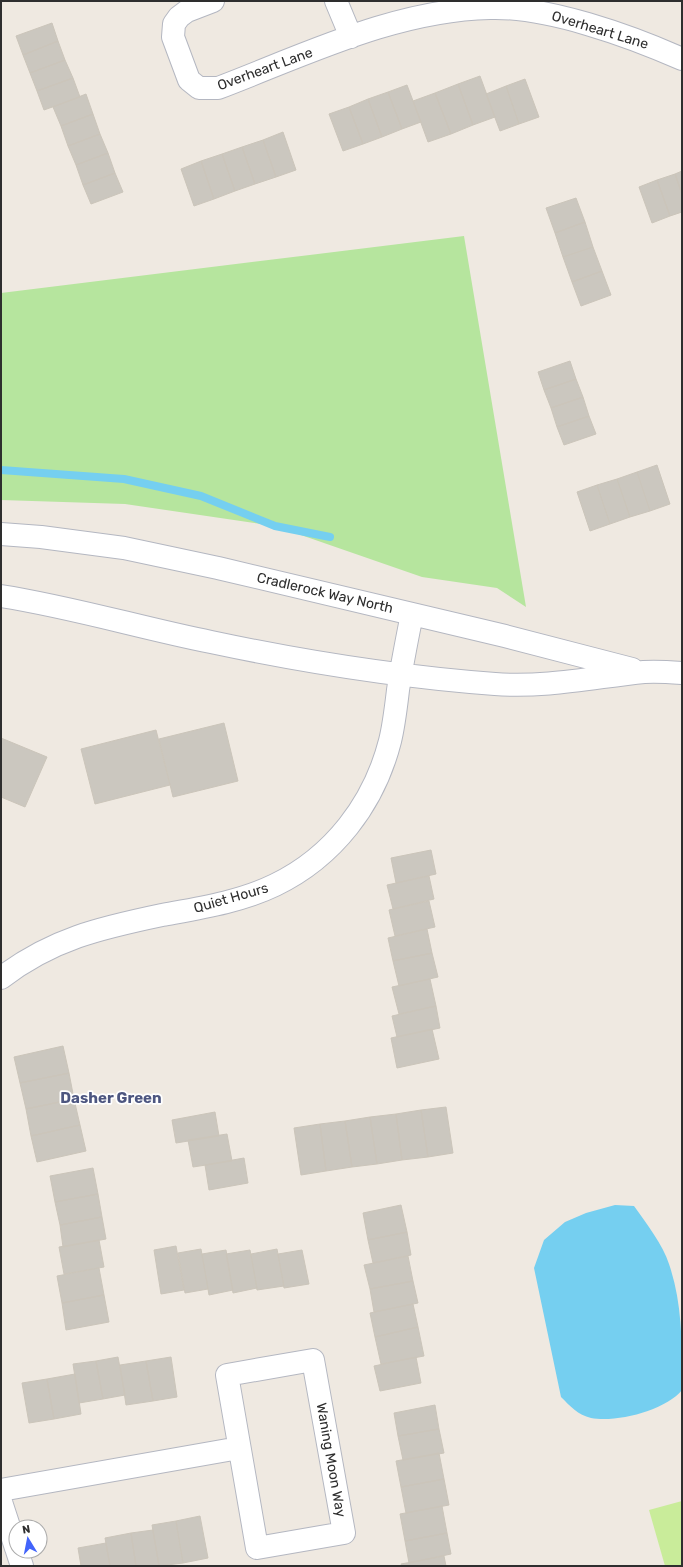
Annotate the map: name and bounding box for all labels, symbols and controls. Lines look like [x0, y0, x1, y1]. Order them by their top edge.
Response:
street label: Overheart Lane [550, 7, 651, 53]
street label: Overheart Lane [215, 44, 315, 94]
street label: Cradlerock Way North [255, 569, 395, 617]
street label: Quiet Hours [192, 879, 270, 917]
district label: Dasher Green [60, 1089, 162, 1107]
street label: Waning Moon Way [313, 1401, 349, 1519]
north arrow [8, 1519, 48, 1559]
text: N [21, 1523, 31, 1537]

